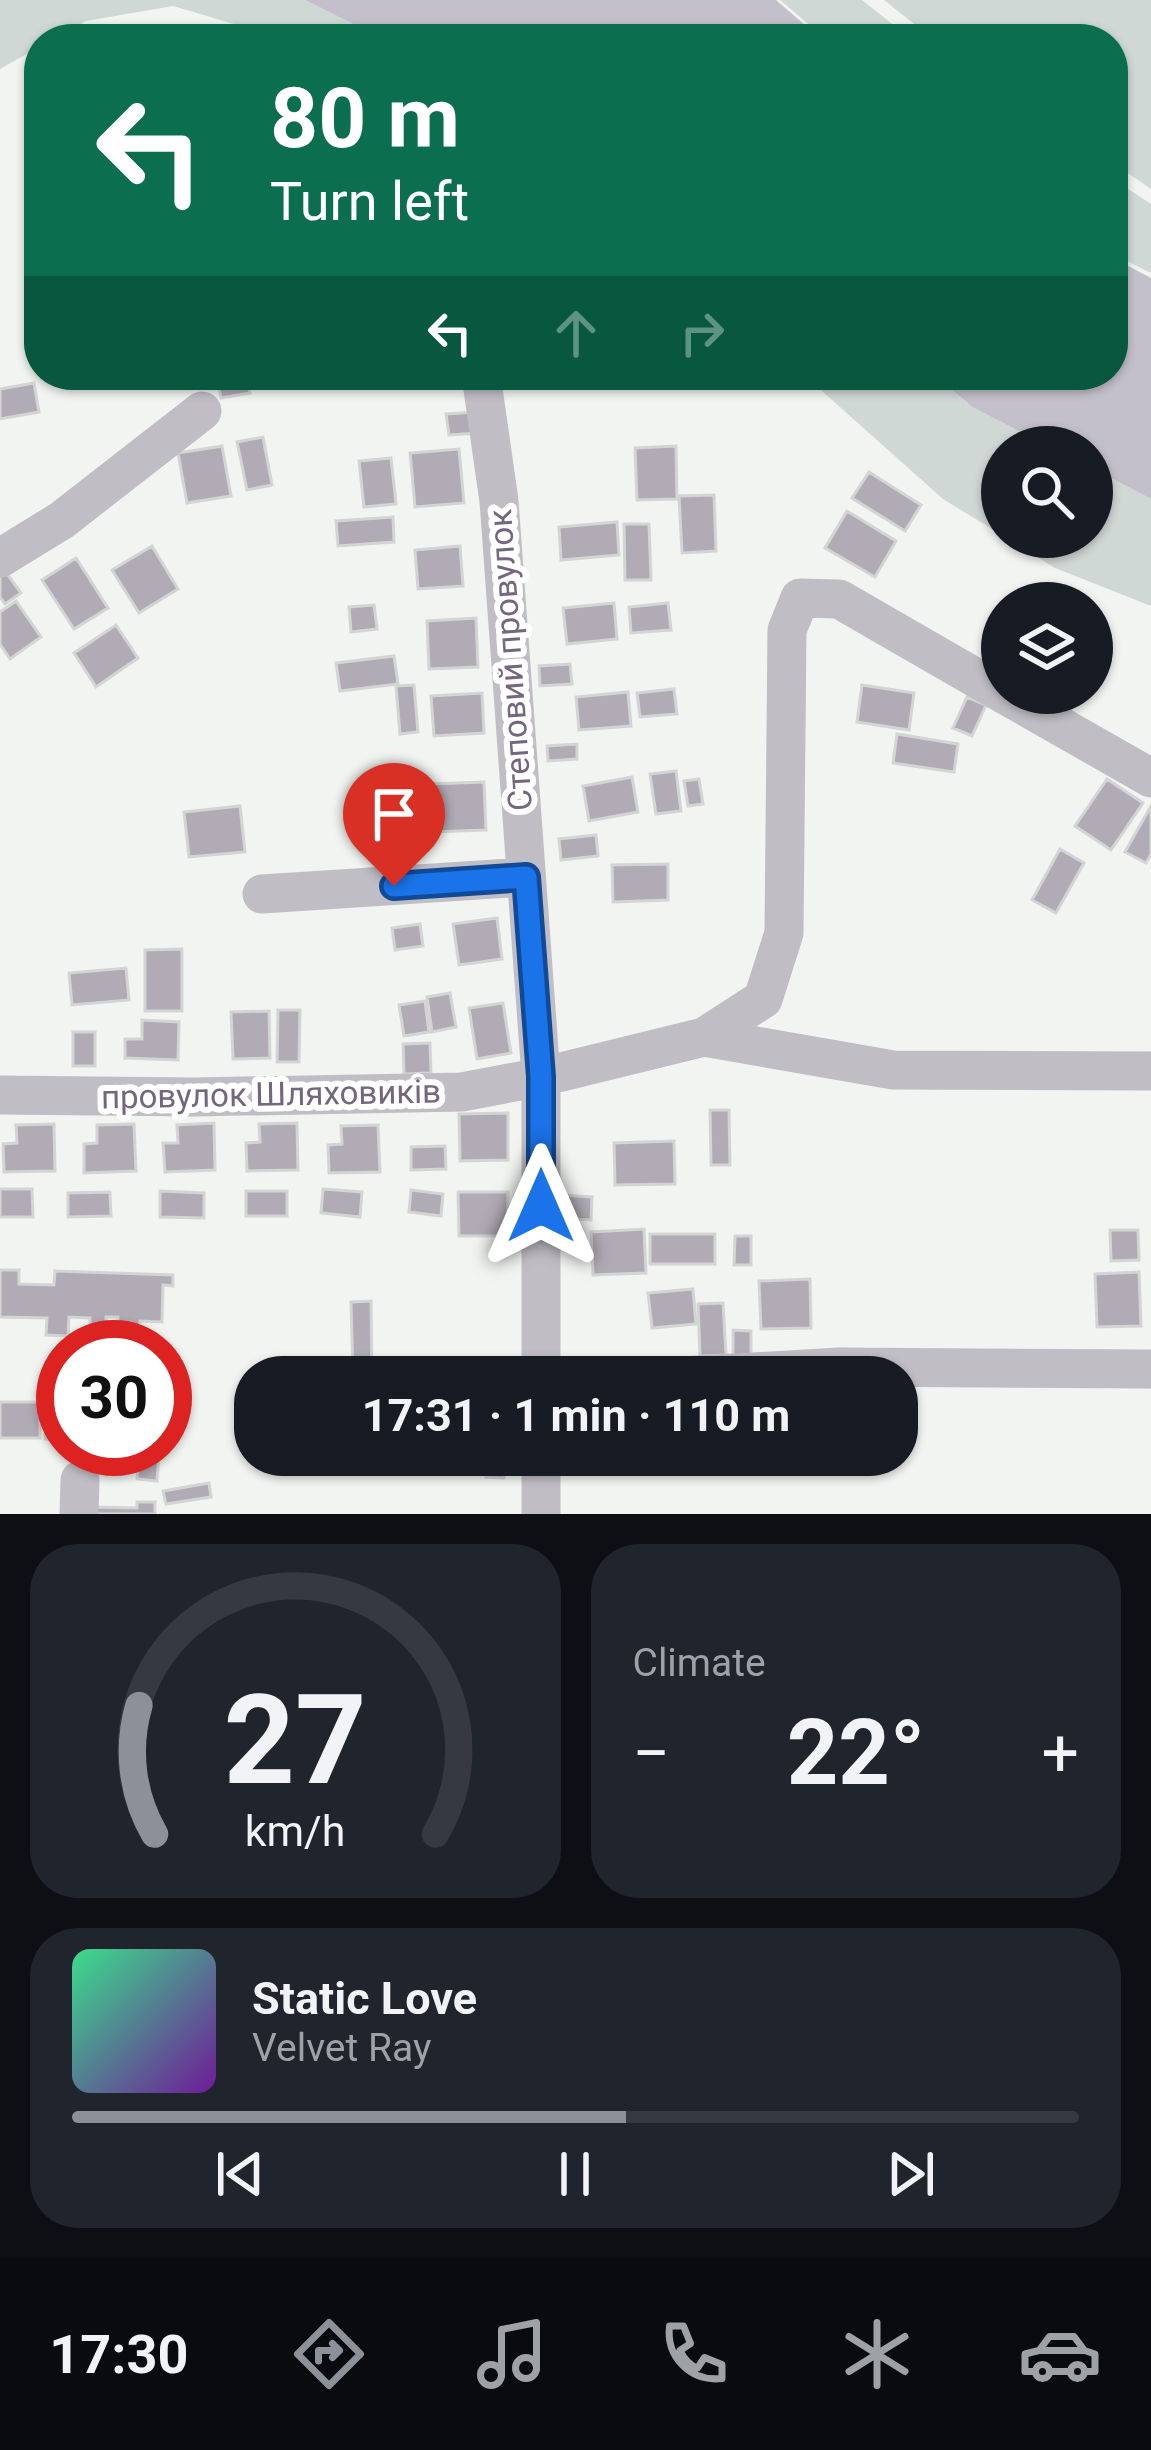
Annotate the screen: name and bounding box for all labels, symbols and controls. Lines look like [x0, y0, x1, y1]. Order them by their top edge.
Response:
text: 80 m [270, 69, 460, 168]
icon: left [72, 72, 228, 228]
text: Turn left [270, 170, 469, 233]
icon: left [417, 300, 483, 366]
icon: ahead [543, 300, 609, 366]
icon: right [669, 300, 735, 366]
map controls [981, 426, 1113, 714]
button: search [981, 426, 1113, 558]
street label: Степовий провулок [480, 508, 540, 812]
button: layers [981, 582, 1113, 714]
pin [343, 763, 445, 886]
icon: arrive [361, 781, 427, 847]
street label: провулок Шляховиків [101, 1072, 441, 1116]
position arrow [478, 1143, 604, 1269]
speed limit sign: 30 [36, 1320, 192, 1476]
text: 17:31 · 1 min · 110 m [362, 1389, 790, 1442]
text: Climate [633, 1640, 766, 1686]
text: 27 [224, 1667, 367, 1813]
text: 22° [787, 1701, 925, 1806]
text: − [633, 1715, 670, 1792]
text: + [1042, 1715, 1079, 1792]
text: km/h [245, 1806, 346, 1856]
text: Static Love [252, 1972, 477, 2025]
text: Velvet Ray [252, 2025, 431, 2071]
icon: previous [207, 2141, 273, 2207]
icon: pause [542, 2141, 608, 2207]
icon: next [878, 2141, 944, 2207]
icon: directions [287, 2312, 371, 2396]
icon: music [470, 2312, 554, 2396]
icon: phone [652, 2312, 736, 2396]
icon: climate [835, 2312, 919, 2396]
icon: car [1018, 2312, 1102, 2396]
text: 17:30 [49, 2323, 188, 2386]

